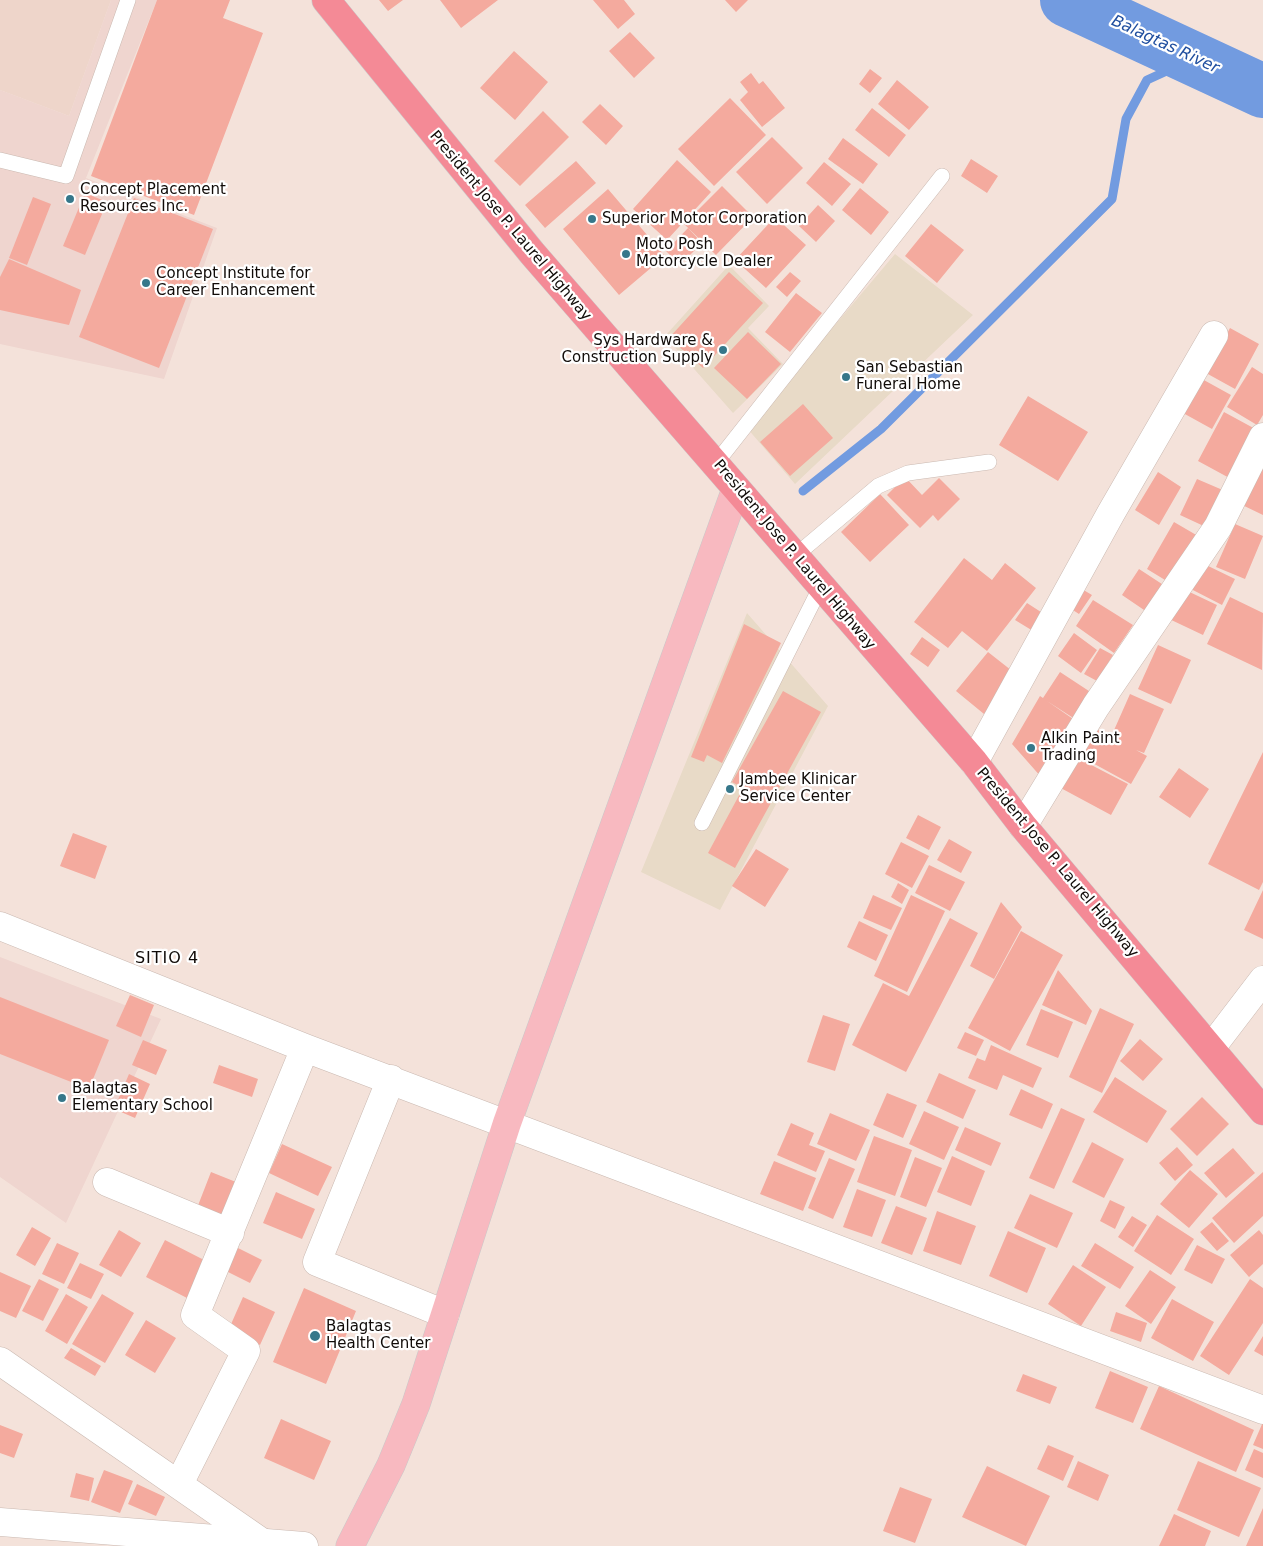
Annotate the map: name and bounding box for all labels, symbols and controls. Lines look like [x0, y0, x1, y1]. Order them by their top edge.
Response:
water label: Balagtas River [1108, 12, 1222, 78]
street label: President Jose P. Laurel Highway [425, 127, 595, 325]
place label: Concept Placement Resources Inc. [80, 181, 226, 216]
marker: Concept Placement Resources Inc. [64, 193, 76, 205]
place label: Superior Motor Corporation [602, 210, 807, 228]
marker: Superior Motor Corporation [586, 213, 598, 225]
place label: Moto Posh Motorcycle Dealer [636, 236, 772, 271]
marker: Moto Posh Motorcycle Dealer [620, 248, 632, 260]
place label: Concept Institute for Career Enhancement [156, 265, 315, 300]
marker: Concept Institute for Career Enhancement [140, 277, 152, 289]
place label: Sys Hardware & Construction Supply [562, 332, 713, 367]
marker: Sys Hardware & Construction Supply [717, 344, 729, 356]
place label: San Sebastian Funeral Home [856, 359, 963, 394]
marker: San Sebastian Funeral Home [840, 371, 852, 383]
street label: President Jose P. Laurel Highway [709, 456, 879, 654]
place label: Alkin Paint Trading [1041, 730, 1120, 765]
marker: Alkin Paint Trading [1025, 742, 1037, 754]
street label: President Jose P. Laurel Highway [972, 764, 1142, 962]
place label: Jambee Klinicar Service Center [740, 771, 856, 806]
marker: Jambee Klinicar Service Center [724, 783, 736, 795]
district label: SITIO 4 [134, 949, 200, 969]
place label: Balagtas Elementary School [72, 1080, 213, 1115]
marker: Balagtas Elementary School [56, 1092, 68, 1104]
place label: Balagtas Health Center [326, 1318, 431, 1353]
marker: Balagtas Health Center [308, 1329, 322, 1343]

